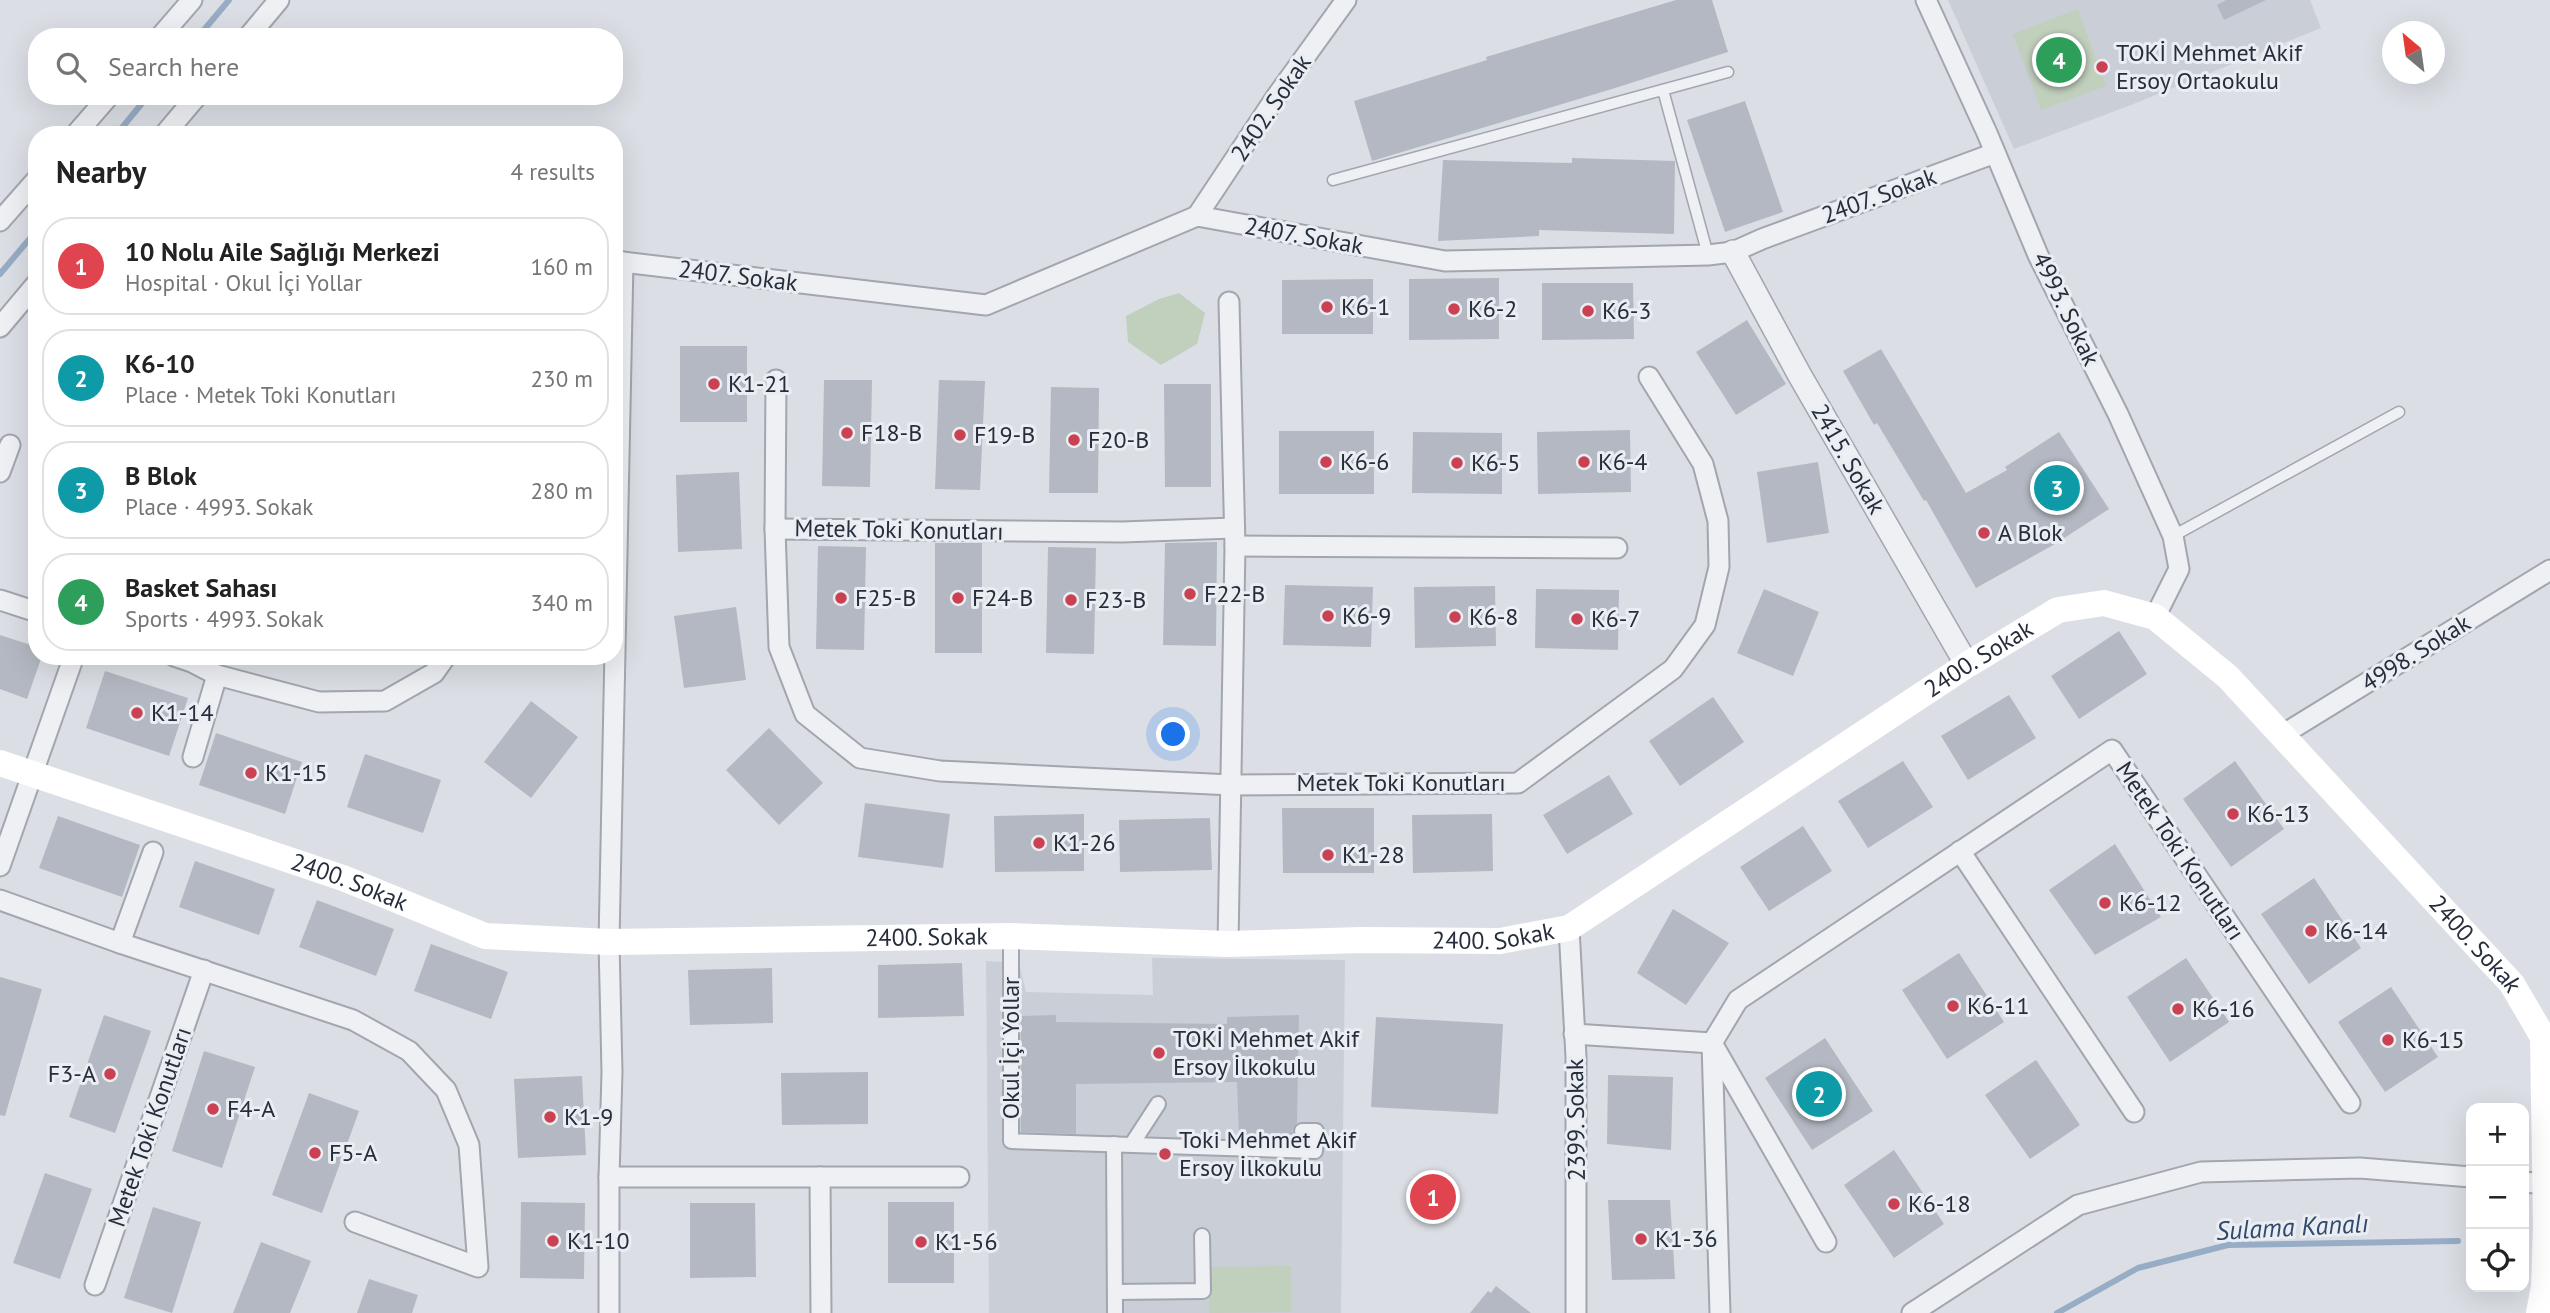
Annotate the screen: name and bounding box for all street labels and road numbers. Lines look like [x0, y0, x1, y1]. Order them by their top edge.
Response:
street label: 2402. Sokak [1223, 48, 1318, 167]
street label: 2407. Sokak [1817, 160, 1941, 231]
street label: 2407. Sokak [1242, 210, 1366, 261]
street label: 4993. Sokak [2026, 247, 2107, 371]
street label: 2407. Sokak [677, 253, 800, 298]
street label: 2415. Sokak [1804, 398, 1893, 520]
street label: Metek Toki Konutları [794, 512, 1004, 547]
street label: 4998. Sokak [2356, 607, 2476, 698]
street label: 2400. Sokak [1918, 613, 2039, 704]
street label: Metek Toki Konutları [2109, 755, 2252, 946]
street label: Metek Toki Konutları [1296, 767, 1506, 798]
street label: 2400. Sokak [287, 846, 413, 918]
street label: 2400. Sokak [2423, 888, 2530, 998]
street label: 2400. Sokak [1432, 915, 1557, 957]
street label: 2400. Sokak [865, 920, 989, 953]
street label: Okul İçi Yollar [995, 977, 1026, 1119]
street label: Metek Toki Konutları [101, 1023, 198, 1231]
street label: 2399. Sokak [1559, 1058, 1592, 1182]

